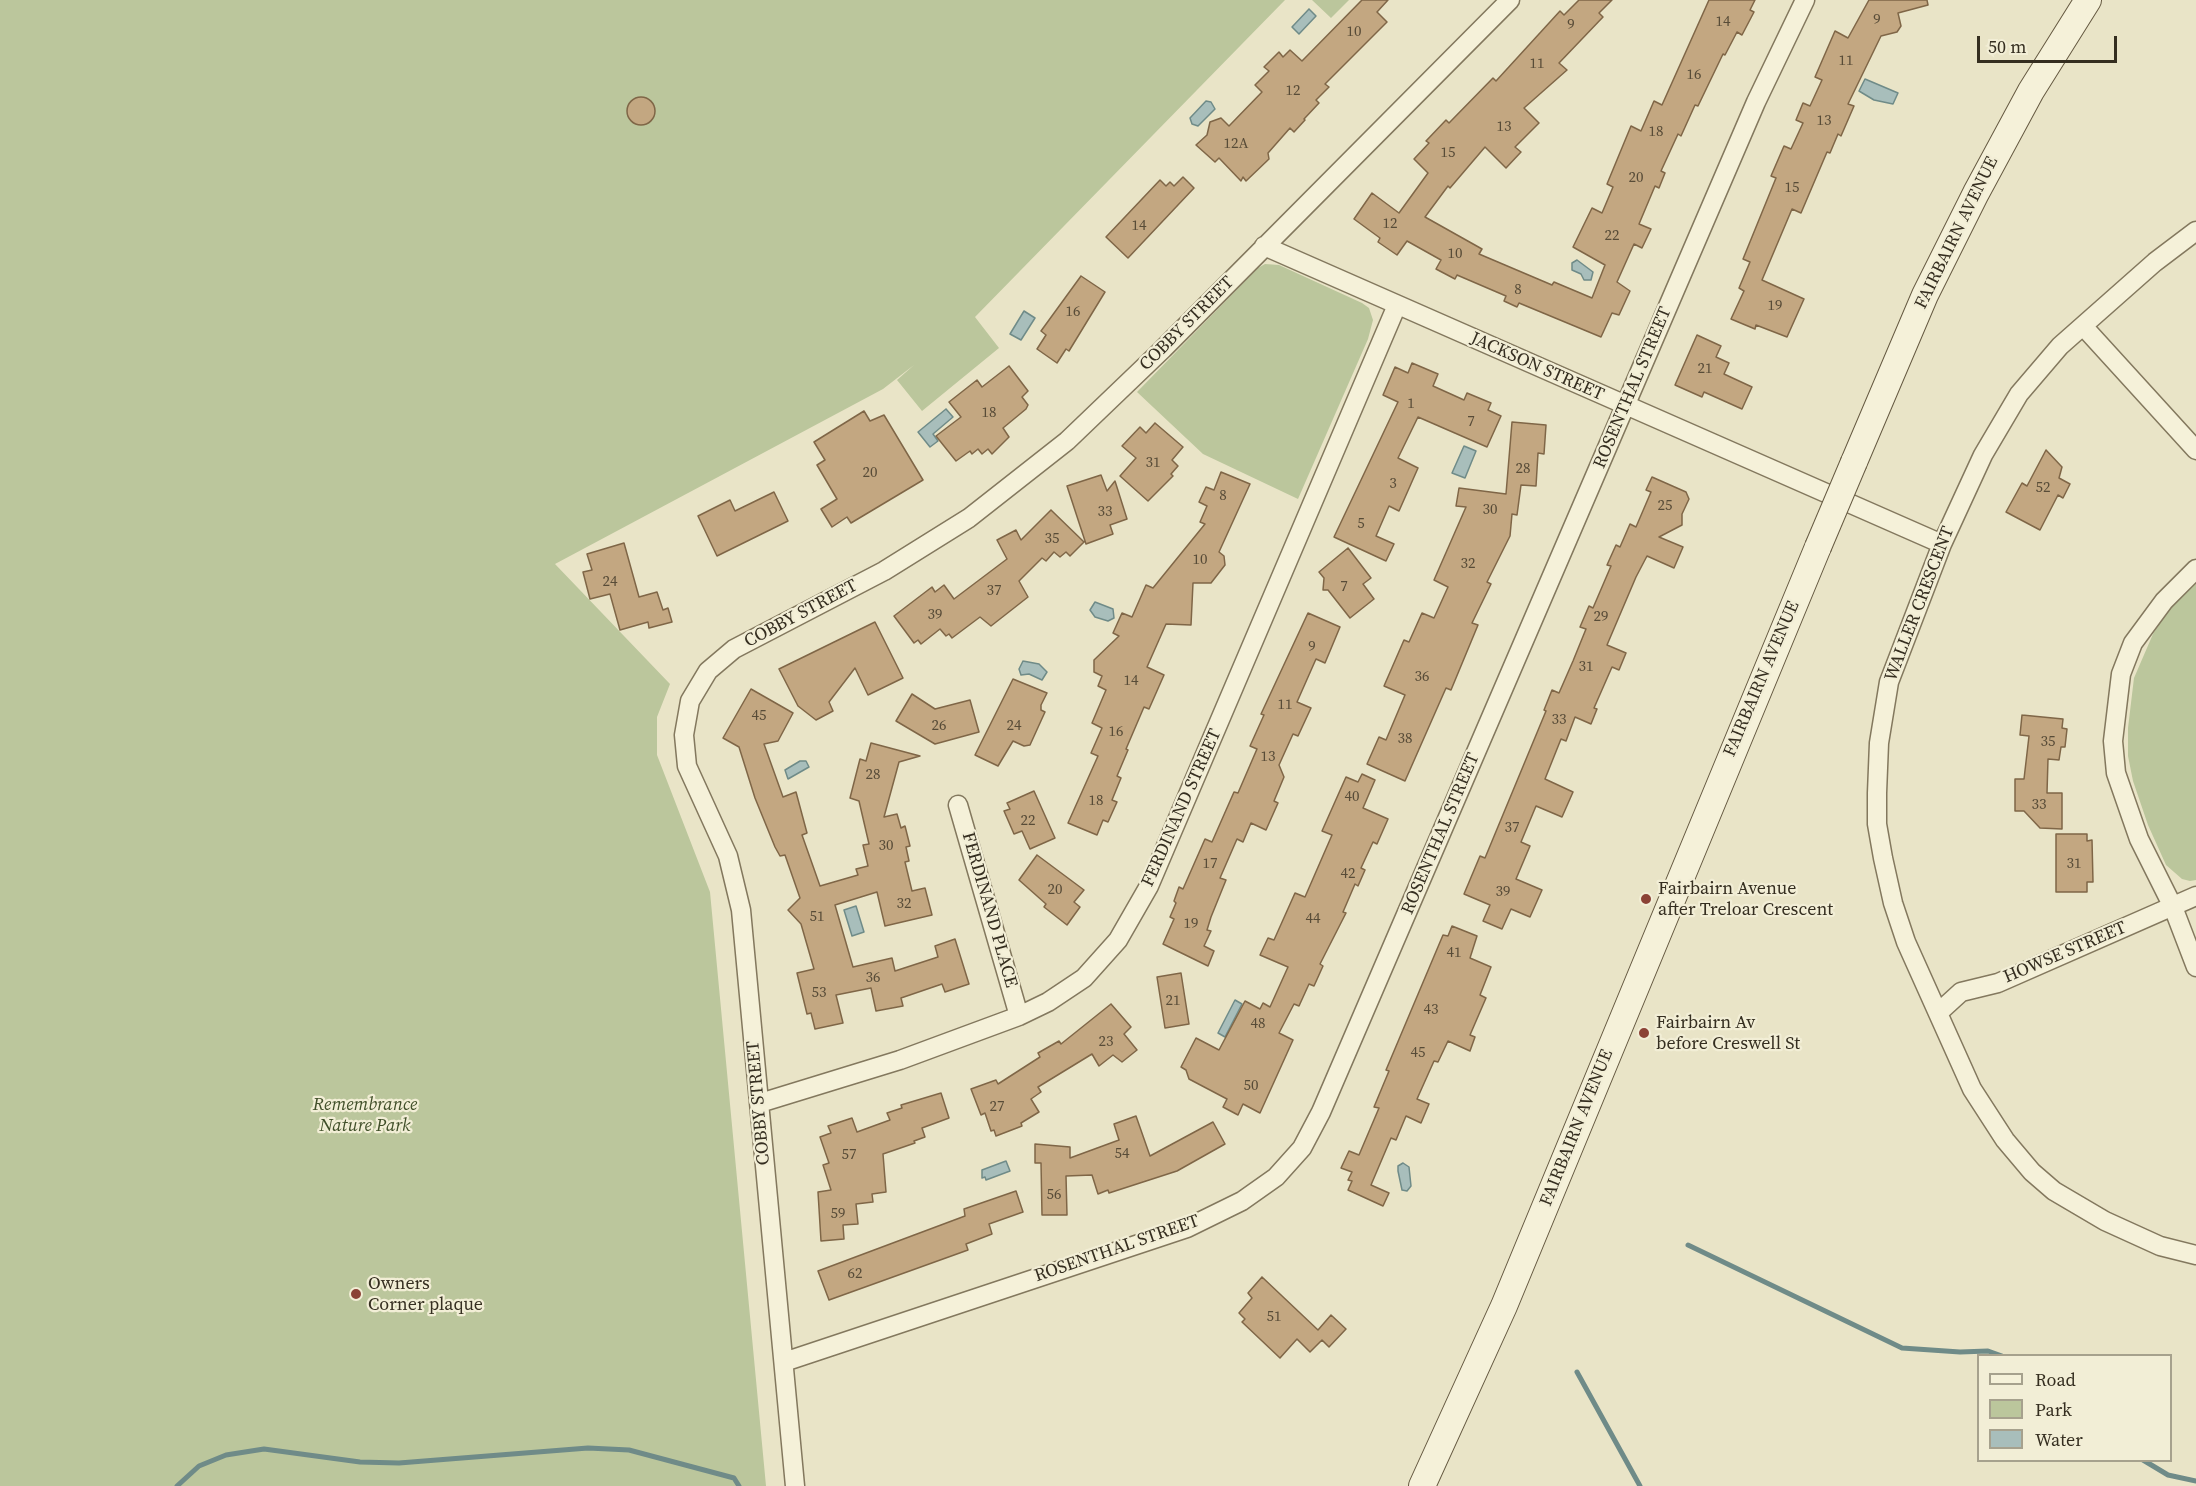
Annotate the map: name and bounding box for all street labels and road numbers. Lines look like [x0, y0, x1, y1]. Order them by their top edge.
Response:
street label: FAIRBAIRN AVENUE [1911, 153, 2003, 313]
street label: COBBY STREET [1135, 272, 1239, 376]
street label: ROSENTHAL STREET [1589, 304, 1677, 472]
street label: JACKSON STREET [1467, 328, 1607, 406]
street label: WALLER CRESCENT [1881, 524, 1959, 684]
street label: COBBY STREET [741, 575, 861, 653]
street label: FAIRBAIRN AVENUE [1719, 598, 1805, 760]
street label: FERDINAND STREET [1138, 726, 1226, 890]
street label: ROSENTHAL STREET [1397, 750, 1485, 918]
street label: FERDINAND PLACE [956, 830, 1022, 990]
street label: HOWSE STREET [2000, 917, 2130, 989]
street label: COBBY STREET [743, 1040, 775, 1166]
street label: FAIRBAIRN AVENUE [1536, 1046, 1618, 1210]
street label: ROSENTHAL STREET [1032, 1211, 1202, 1287]

